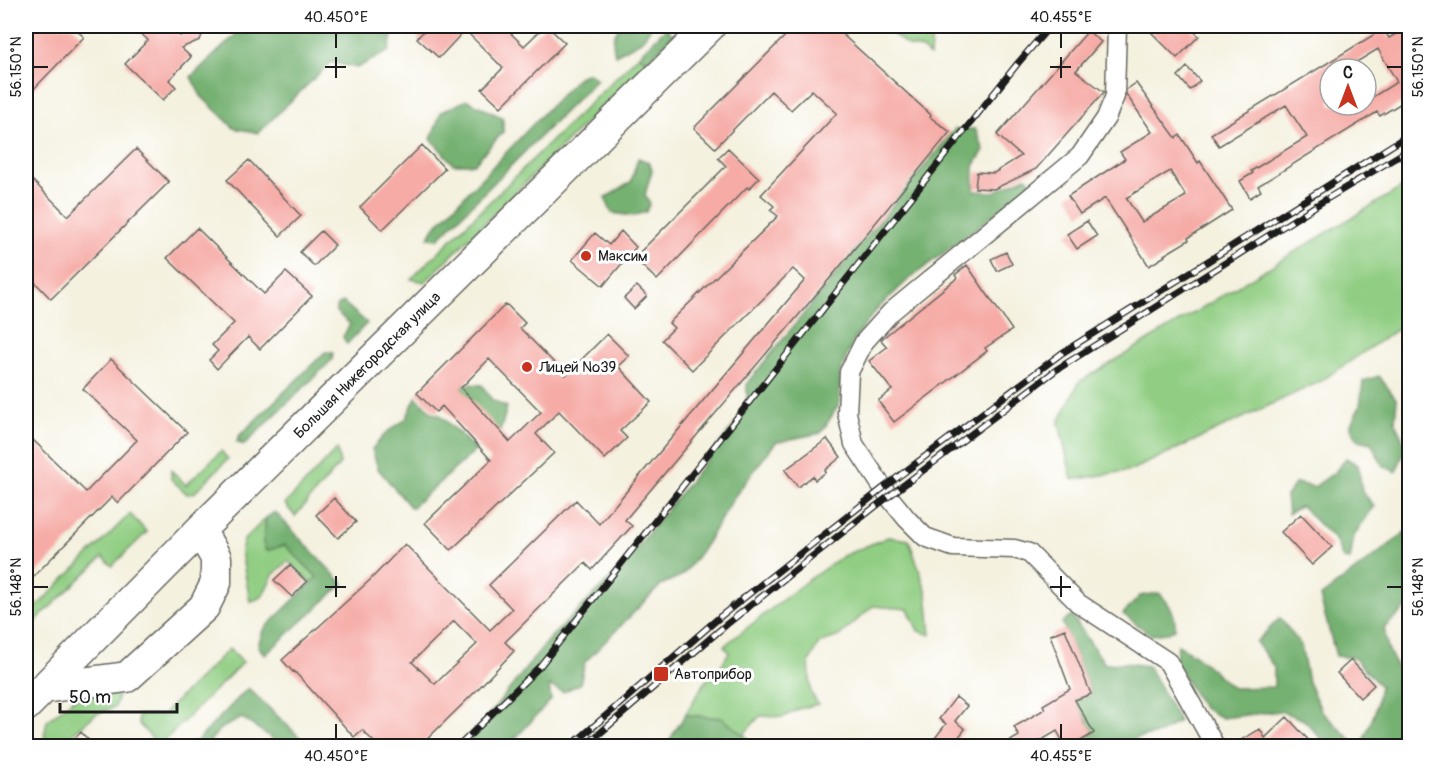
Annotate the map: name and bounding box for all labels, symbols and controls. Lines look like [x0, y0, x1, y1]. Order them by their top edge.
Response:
text: 40.450°E [304, 8, 368, 27]
text: 40.455°E [1030, 8, 1092, 27]
text: 56.150°N [7, 36, 26, 98]
text: 56.150°N [1409, 36, 1428, 98]
north arrow [1318, 57, 1378, 117]
text: С [1343, 63, 1353, 83]
place label: Максим [598, 247, 648, 266]
marker: Максим [579, 249, 593, 263]
street label: Большая Нижегородская улица [290, 288, 445, 443]
place label: Лицей №39 [538, 358, 616, 377]
marker: Лицей №39 [520, 360, 534, 374]
text: 56.148°N [7, 558, 26, 616]
text: 56.148°N [1409, 558, 1428, 616]
marker: Автоприбор [652, 665, 670, 683]
place label: Автоприбор [674, 665, 752, 684]
scale bar [60, 676, 177, 714]
text: 50 m [69, 686, 111, 709]
text: 40.450°E [304, 747, 368, 766]
text: 40.455°E [1030, 747, 1092, 766]

